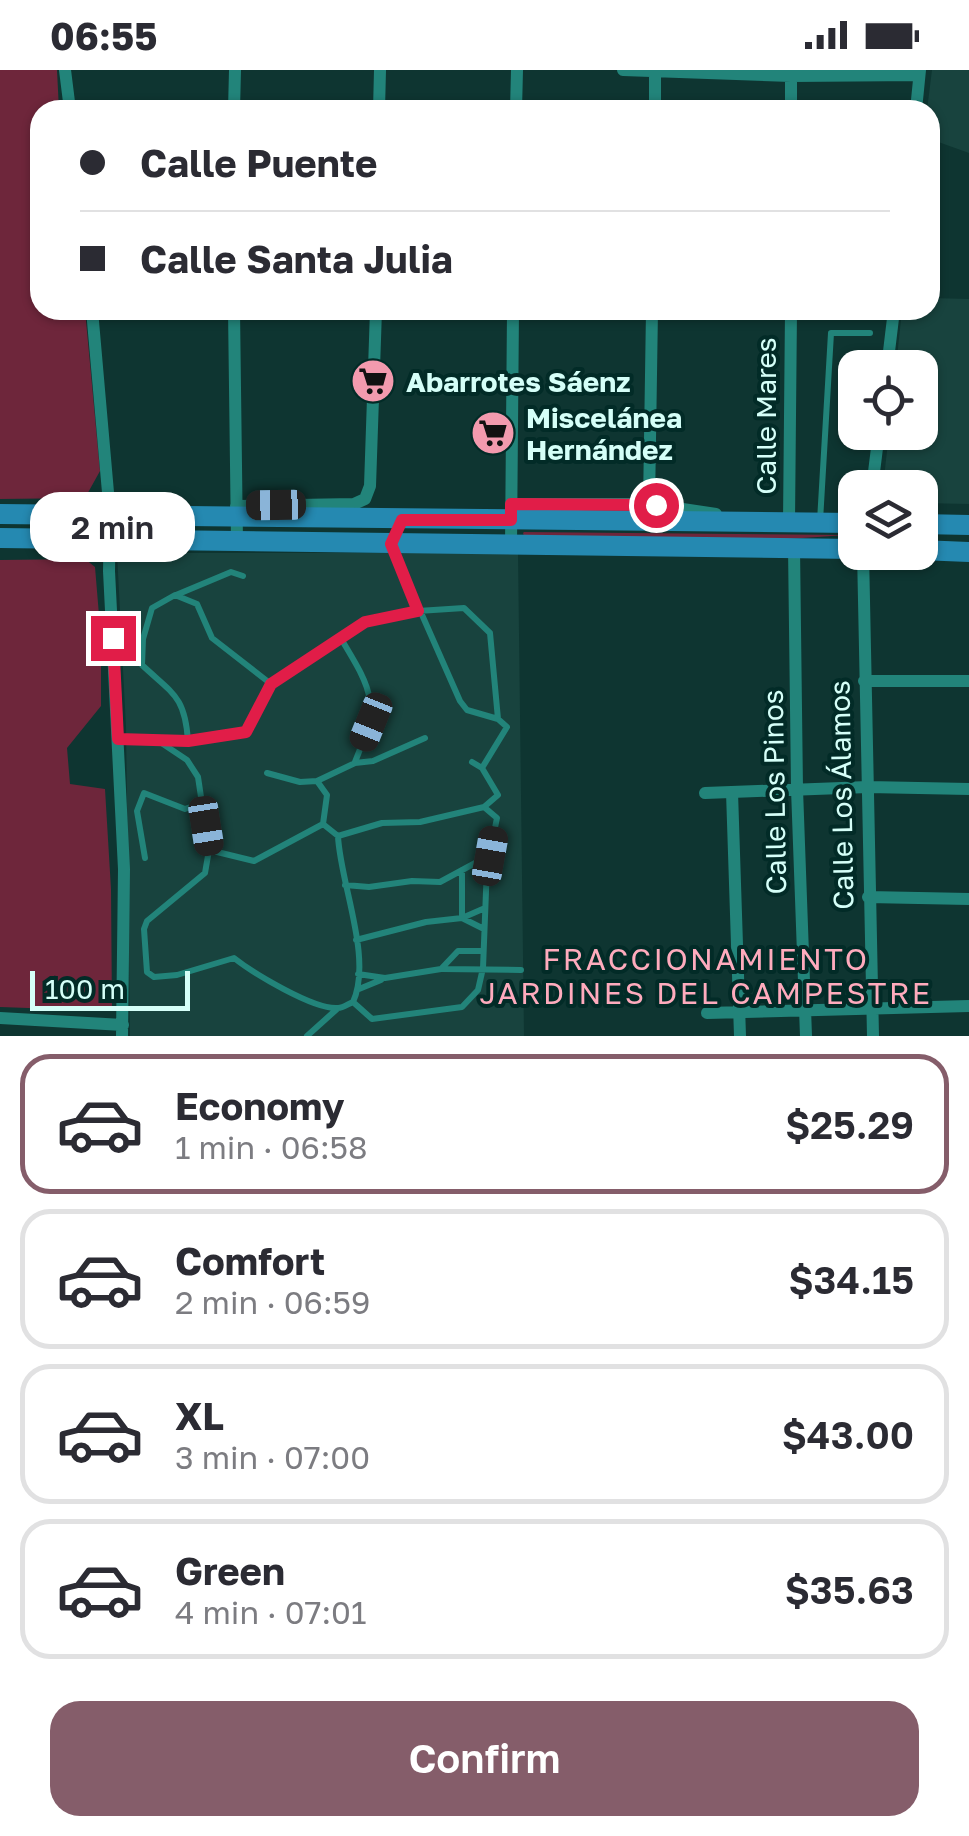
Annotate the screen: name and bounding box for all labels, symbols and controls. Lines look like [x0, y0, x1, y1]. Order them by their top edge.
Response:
text: 06:55 [50, 13, 157, 58]
text: Calle Puente [140, 140, 377, 185]
text: Calle Santa Julia [140, 236, 453, 281]
street label: Calle Mares [749, 337, 782, 495]
map controls [838, 350, 938, 570]
button: locate [838, 350, 938, 450]
supermarket icon: Abarrotes Sáenz [350, 358, 396, 404]
place label: Abarrotes Sáenz [406, 365, 631, 398]
place label: Miscelánea Hernández [526, 401, 682, 466]
supermarket icon: Miscelánea Hernández [470, 410, 516, 456]
button: layers [838, 470, 938, 570]
route start [634, 483, 679, 528]
car [246, 489, 306, 521]
callout: 2 min [31, 493, 196, 563]
text: 2 min [71, 508, 154, 546]
route end [91, 616, 136, 661]
street label: Calle Los Álamos [823, 680, 859, 910]
car [346, 689, 396, 755]
street label: Calle Los Pinos [756, 689, 792, 895]
car [186, 794, 226, 858]
car [470, 824, 510, 888]
district label: FRACCIONAMIENTO JARDINES DEL CAMPESTRE [479, 941, 933, 1011]
scale bar [30, 966, 190, 1010]
text: 100 m [45, 972, 125, 1005]
icon: car [55, 1079, 145, 1169]
text: Economy [175, 1083, 344, 1128]
text: $25.29 [785, 1102, 914, 1147]
text: 1 min · 06:58 [175, 1128, 368, 1166]
icon: car [55, 1234, 145, 1324]
text: Comfort [175, 1238, 325, 1283]
text: $34.15 [788, 1257, 914, 1302]
text: 2 min · 06:59 [175, 1283, 370, 1321]
icon: car [55, 1389, 145, 1479]
text: XL [175, 1393, 224, 1438]
text: $43.00 [782, 1412, 914, 1457]
text: 3 min · 07:00 [175, 1438, 370, 1476]
icon: car [55, 1544, 145, 1634]
text: Green [175, 1548, 285, 1593]
text: $35.63 [785, 1567, 914, 1612]
text: 4 min · 07:01 [175, 1593, 366, 1631]
button: Confirm [50, 1701, 919, 1816]

